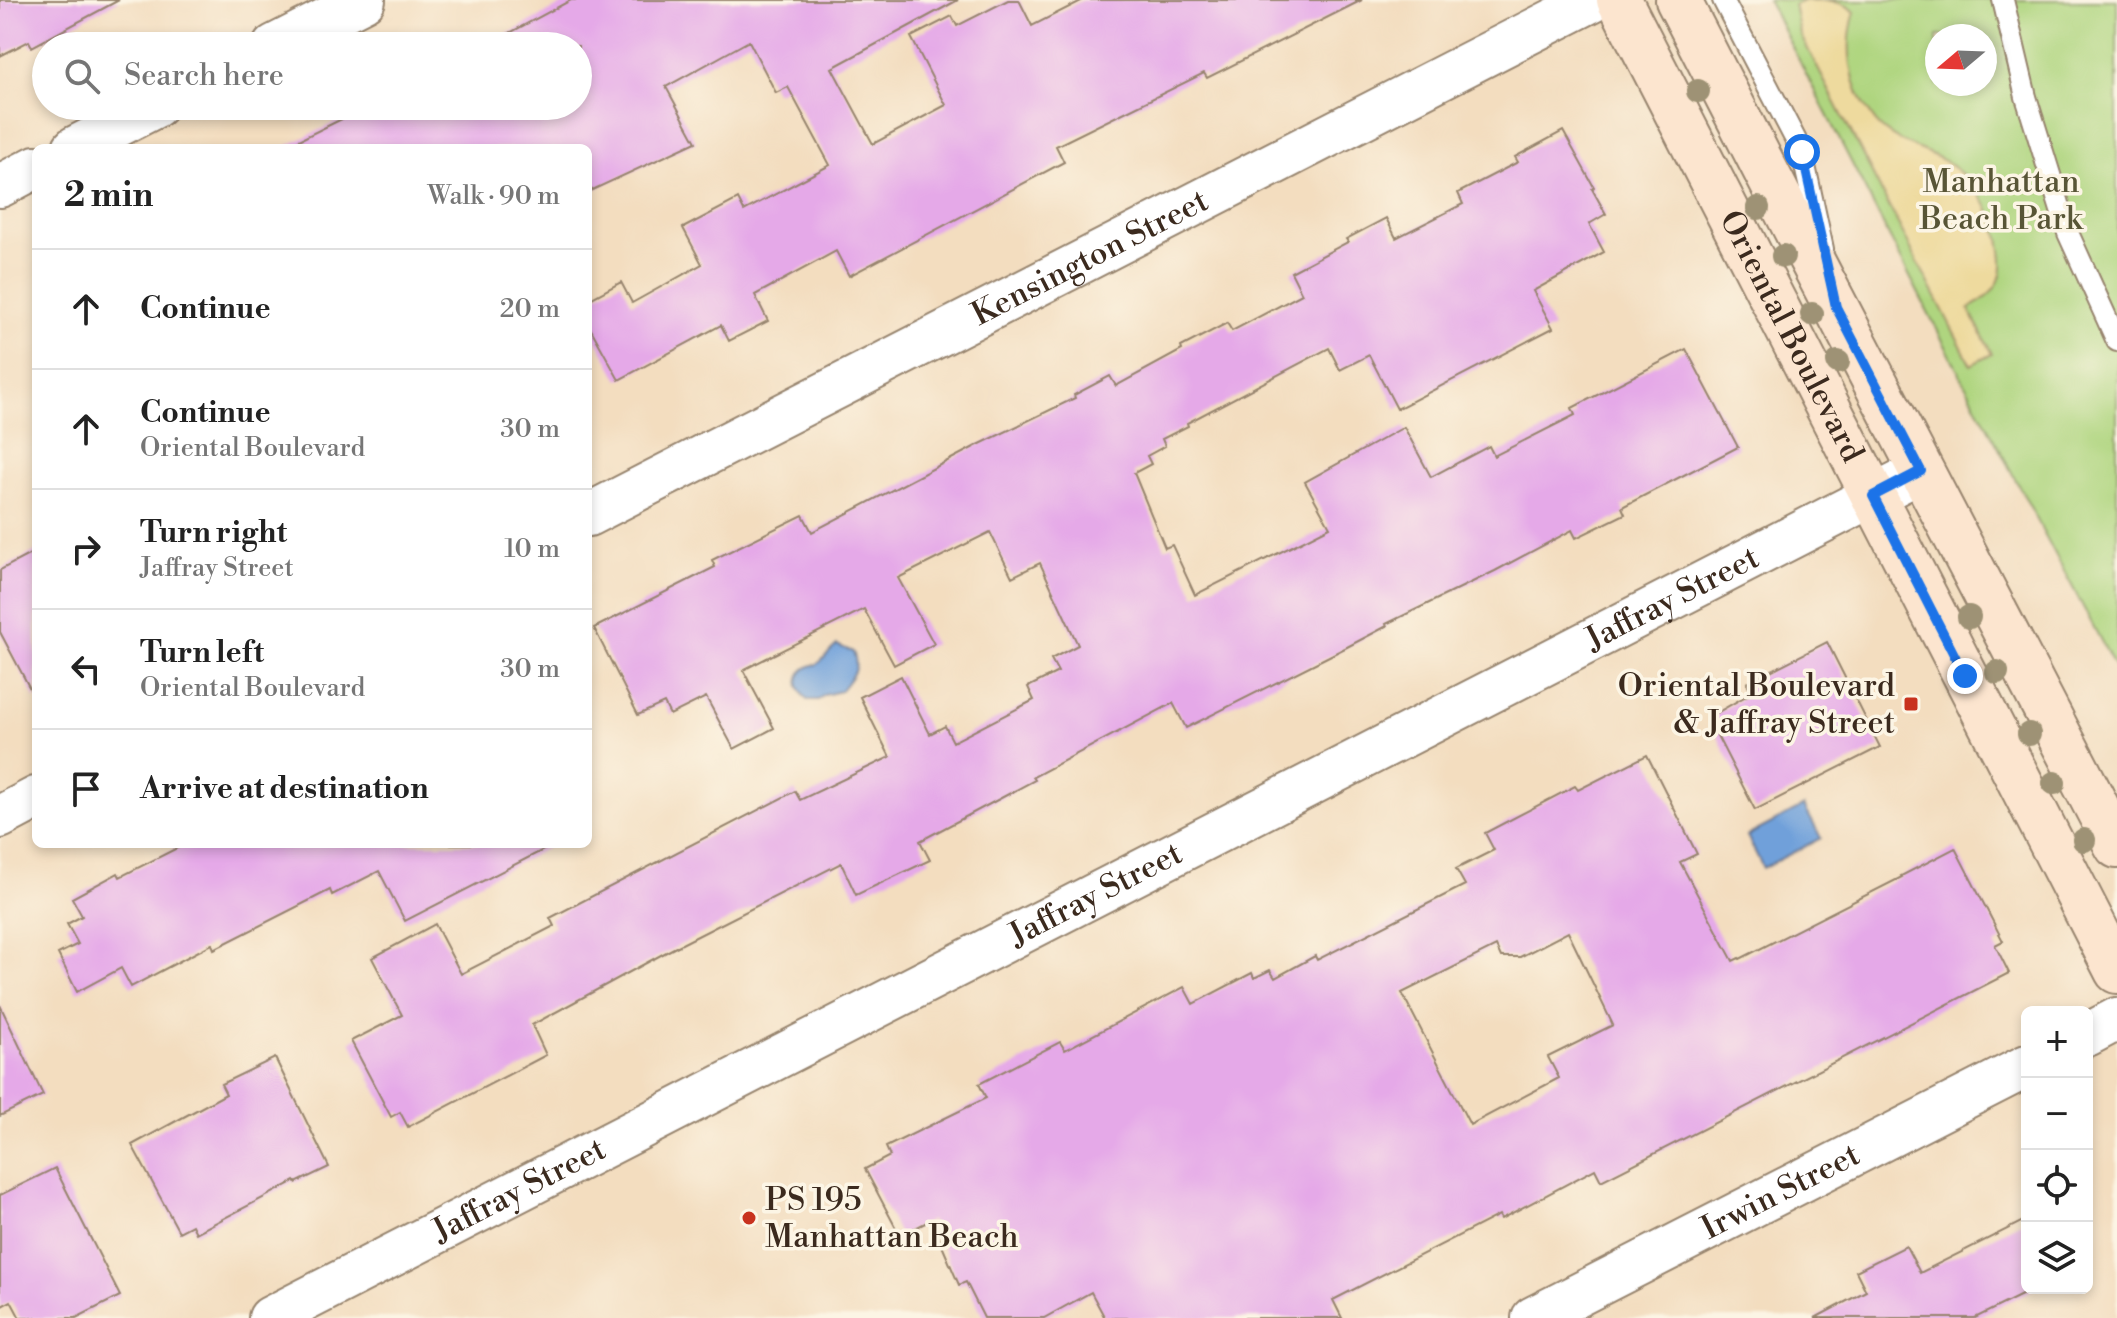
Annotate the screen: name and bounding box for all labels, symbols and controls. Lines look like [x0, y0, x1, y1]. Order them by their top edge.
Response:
north arrow [1925, 24, 1997, 96]
search box [32, 32, 592, 120]
icon: search [60, 54, 104, 98]
text: Search here [124, 57, 284, 95]
route start [1784, 134, 1820, 170]
park label: Manhattan Beach Park [1919, 162, 2085, 239]
text: 2 min [64, 175, 153, 217]
text: Walk · 90 m [428, 180, 560, 212]
street label: Kensington Street [965, 181, 1215, 335]
street label: Oriental Boulevard [1710, 204, 1873, 469]
icon: ahead [64, 287, 108, 331]
text: Continue [140, 290, 271, 328]
text: 20 m [500, 293, 560, 325]
text: Continue [140, 394, 271, 432]
icon: ahead [64, 407, 108, 451]
text: 30 m [500, 413, 560, 445]
text: Oriental Boulevard [140, 432, 365, 464]
text: Turn right [140, 514, 287, 552]
icon: right [64, 527, 108, 571]
text: 10 m [504, 533, 560, 565]
street label: Jaffray Street [1578, 538, 1766, 660]
text: Jaffray Street [140, 552, 294, 584]
text: Turn left [140, 634, 264, 672]
icon: left [64, 647, 108, 691]
text: 30 m [500, 653, 560, 685]
route end [1947, 658, 1983, 694]
place label: Oriental Boulevard & Jaffray Street [1618, 666, 1895, 743]
text: Oriental Boulevard [140, 672, 365, 704]
marker: Oriental Boulevard & Jaffray Street [1902, 695, 1920, 713]
icon: arrive [64, 767, 108, 811]
text: Arrive at destination [140, 770, 429, 808]
street label: Jaffray Street [1001, 833, 1189, 956]
map controls [2021, 1006, 2093, 1294]
button: + [2021, 1006, 2093, 1078]
button: − [2021, 1078, 2093, 1150]
street label: Jaffray Street [425, 1129, 612, 1252]
street label: Irwin Street [1695, 1135, 1867, 1249]
button: locate [2021, 1150, 2093, 1222]
place label: PS 195 Manhattan Beach [765, 1180, 1019, 1257]
marker: PS 195 Manhattan Beach [740, 1209, 758, 1227]
button: layers [2021, 1222, 2093, 1294]

